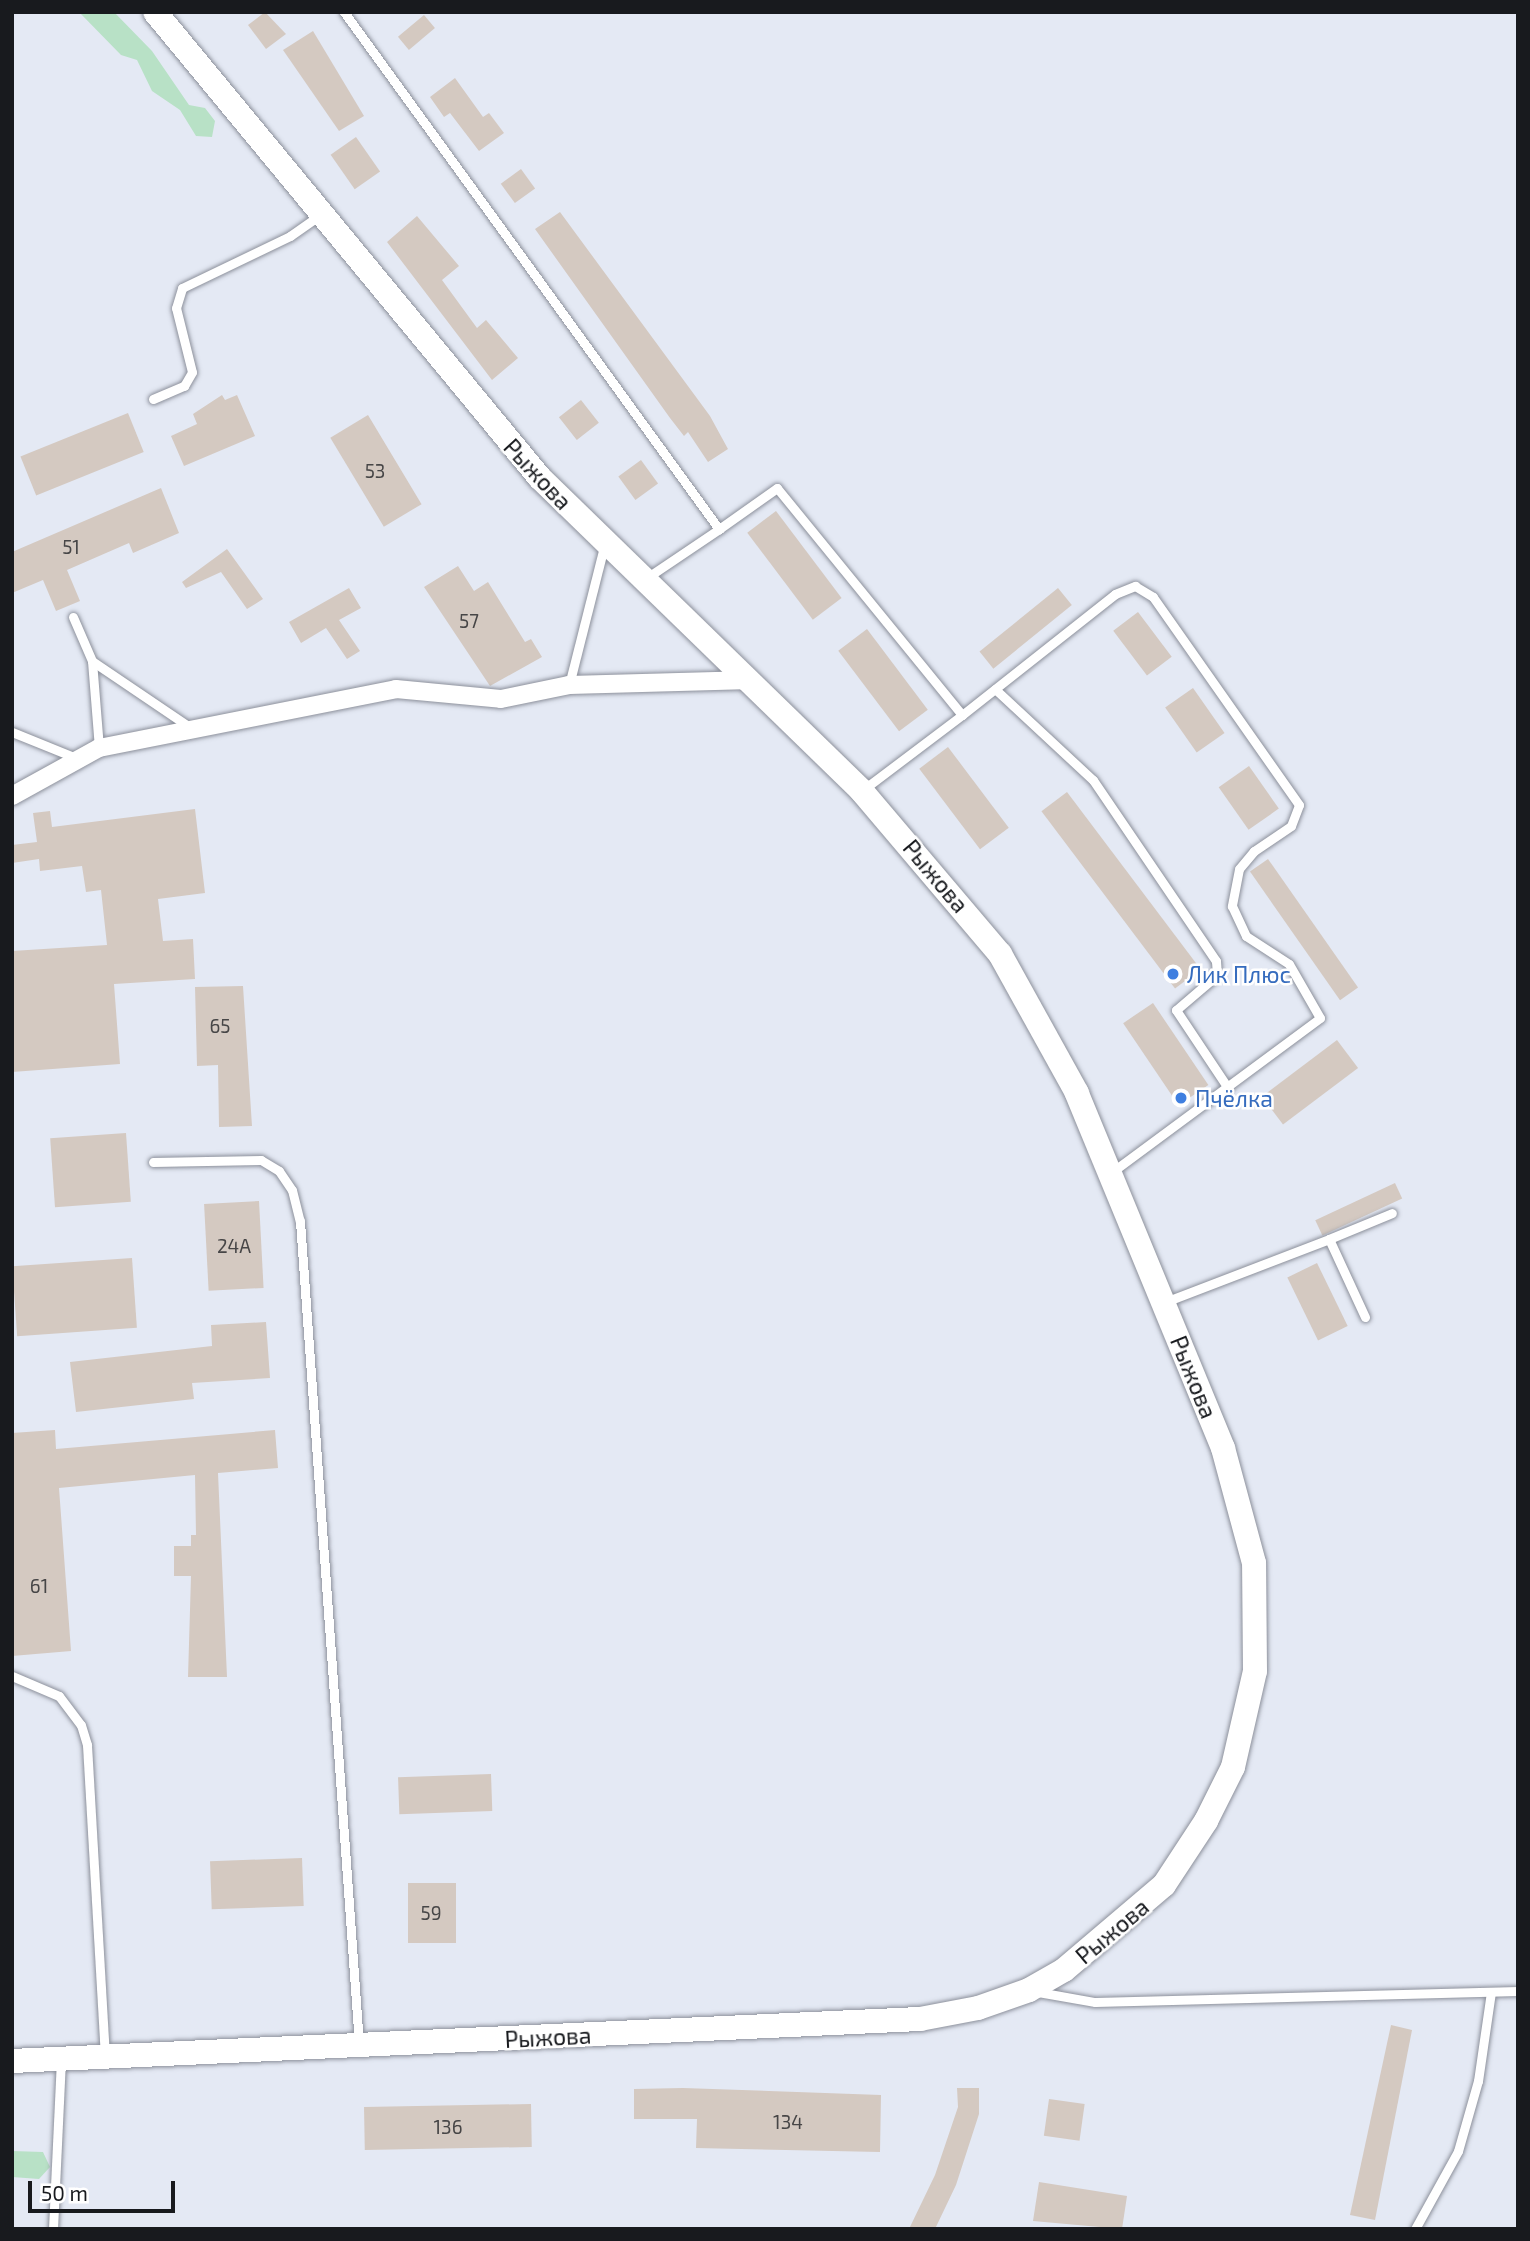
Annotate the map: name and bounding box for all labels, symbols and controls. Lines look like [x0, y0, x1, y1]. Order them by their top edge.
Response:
street label: Рыжова [498, 433, 578, 515]
house number: 53 [365, 460, 385, 482]
house number: 51 [62, 536, 80, 558]
house number: 57 [459, 610, 479, 632]
street label: Рыжова [898, 834, 974, 918]
place label: Лик Плюс [1187, 960, 1291, 988]
marker: Лик Плюс [1165, 966, 1181, 982]
house number: 65 [209, 1015, 231, 1037]
place label: Пчёлка [1195, 1084, 1273, 1112]
marker: Пчёлка [1173, 1090, 1189, 1106]
house number: 24А [217, 1235, 251, 1257]
street label: Рыжова [1165, 1332, 1223, 1422]
house number: 61 [30, 1575, 48, 1597]
street label: Рыжова [1070, 1893, 1154, 1969]
house number: 59 [420, 1902, 442, 1924]
street label: Рыжова [504, 2021, 592, 2053]
house number: 134 [773, 2111, 803, 2133]
house number: 136 [434, 2116, 462, 2138]
scale bar [32, 2168, 178, 2212]
text: 50 m [41, 2180, 88, 2205]

